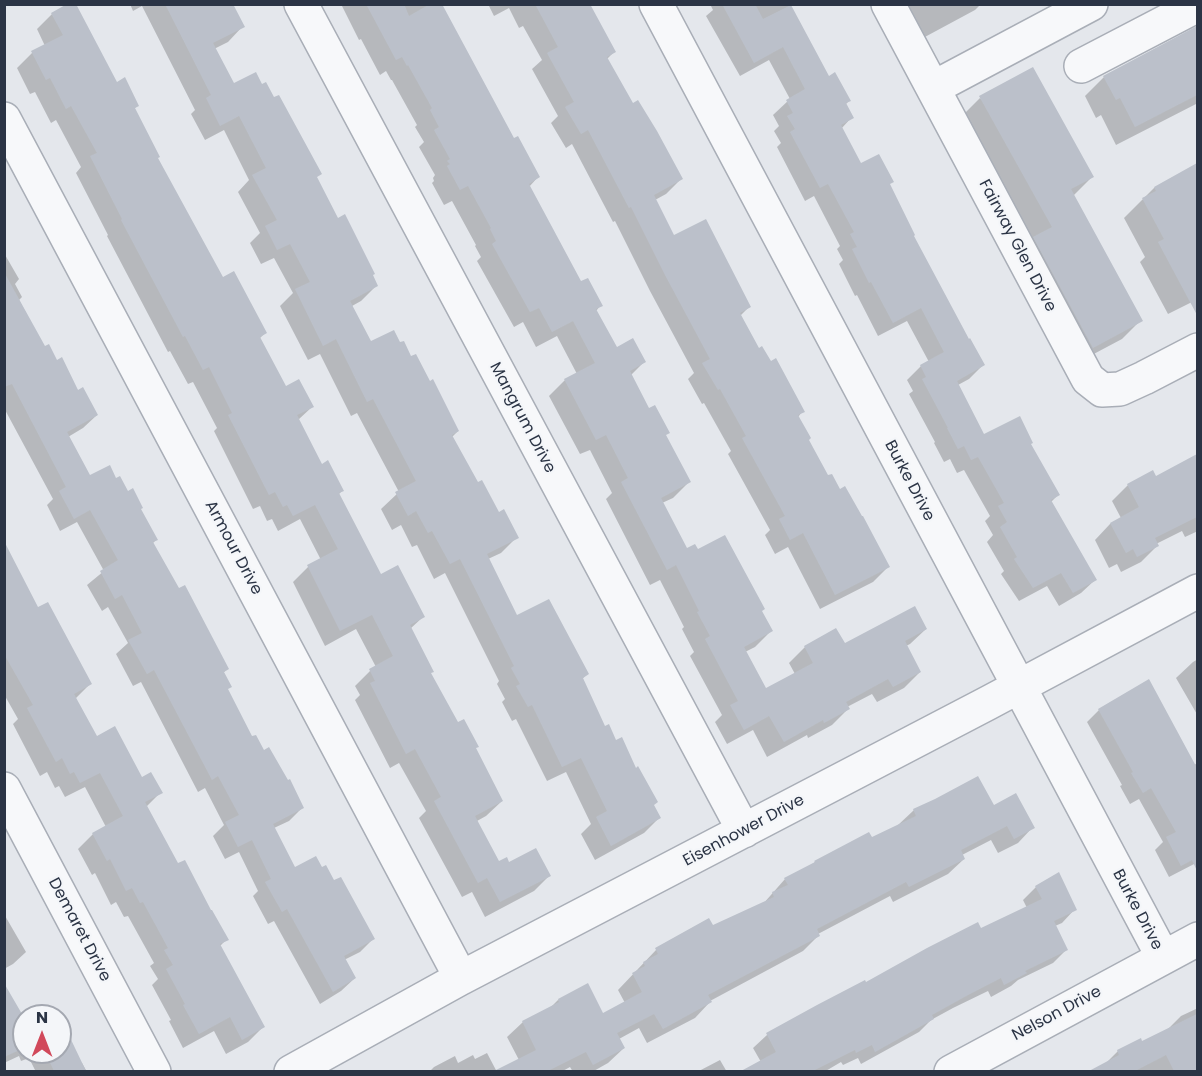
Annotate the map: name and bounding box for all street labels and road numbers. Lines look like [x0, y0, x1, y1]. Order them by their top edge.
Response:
street label: Fairway Glen Drive [974, 177, 1060, 315]
street label: Mangrum Drive [485, 359, 559, 477]
street label: Burke Drive [880, 437, 938, 525]
street label: Armour Drive [200, 498, 266, 598]
street label: Eisenhower Drive [680, 791, 808, 871]
street label: Burke Drive [1108, 866, 1166, 954]
street label: Demaret Drive [44, 875, 114, 985]
street label: Nelson Drive [1009, 982, 1105, 1046]

